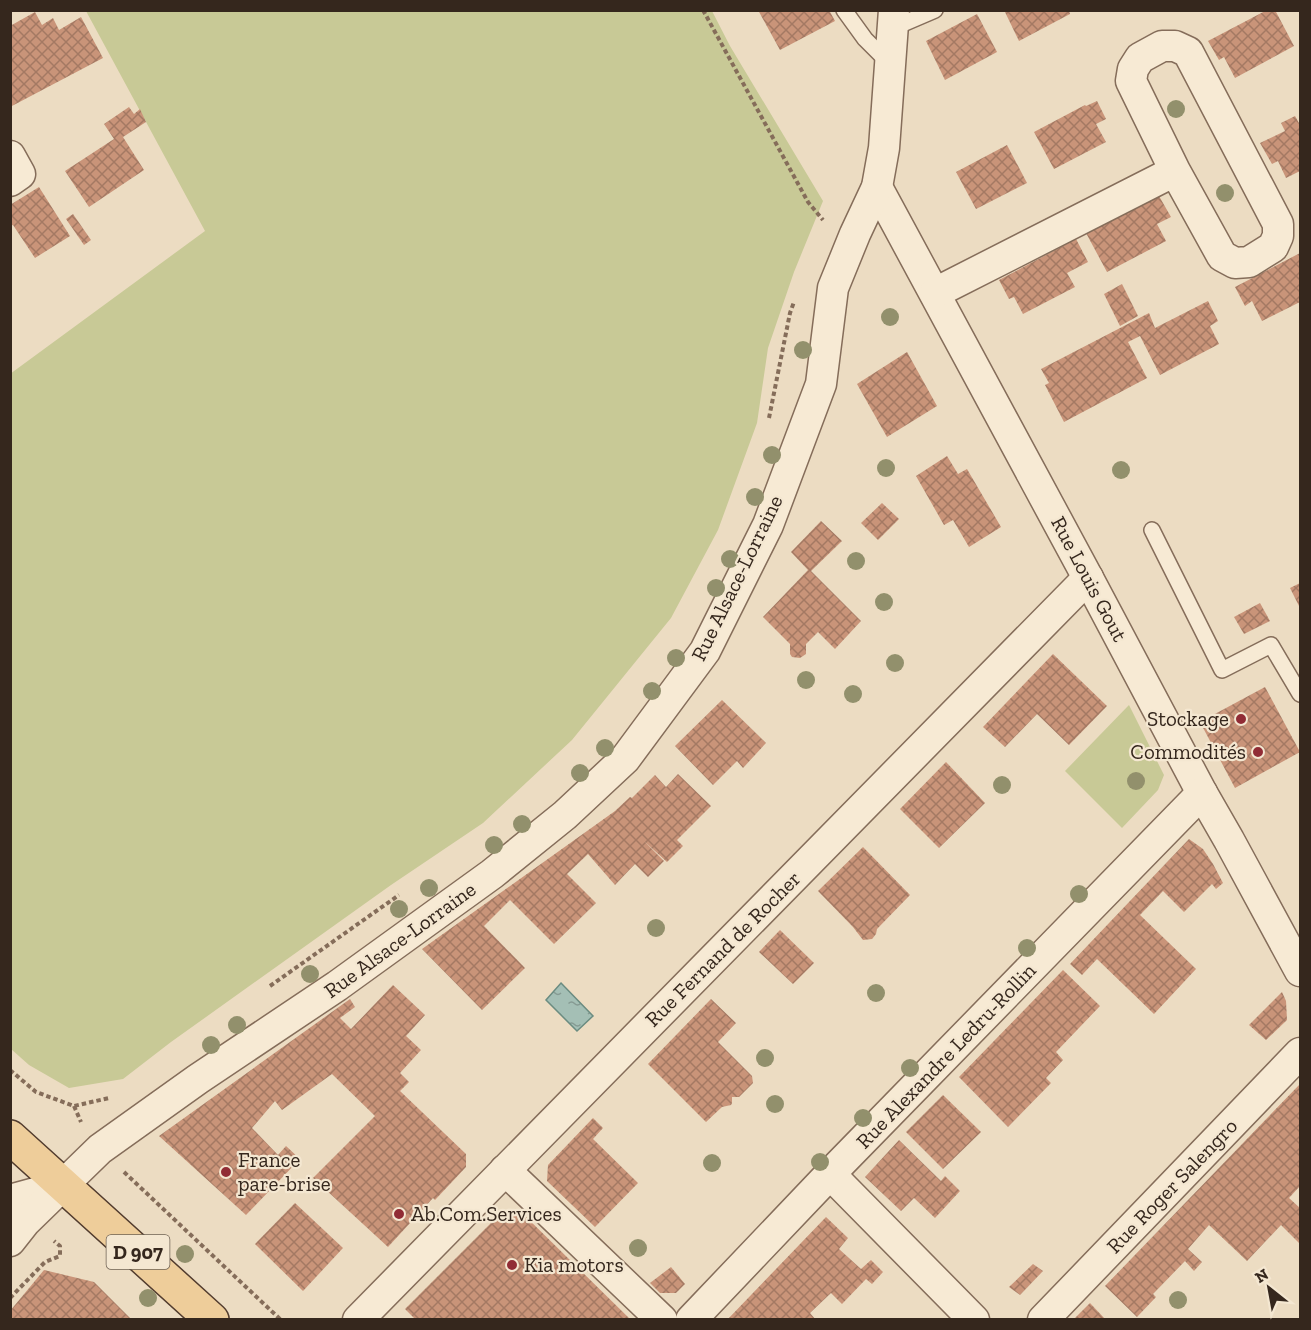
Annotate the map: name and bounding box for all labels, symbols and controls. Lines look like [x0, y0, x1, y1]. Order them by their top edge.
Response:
street label: Rue Alsace-Lorraine [686, 491, 788, 665]
street label: Rue Louis Gout [1046, 512, 1133, 646]
place label: Stockage [1147, 706, 1229, 731]
marker: Stockage [1234, 712, 1248, 726]
place label: Commodités [1130, 739, 1246, 764]
marker: Commodités [1251, 745, 1265, 759]
street label: Rue Fernand de Rocher [640, 866, 806, 1032]
street label: Rue Alsace-Lorraine [319, 876, 481, 1003]
street label: Rue Alexandre Ledru-Rollin [851, 958, 1041, 1154]
street label: Rue Roger Salengro [1101, 1113, 1242, 1258]
place label: France pare-brise [238, 1147, 331, 1196]
marker: France pare-brise [219, 1165, 233, 1179]
place label: Ab.Com.Services [411, 1201, 562, 1226]
marker: Ab.Com.Services [392, 1207, 406, 1221]
road number: D 907 [106, 1235, 170, 1269]
place label: Kia motors [524, 1252, 624, 1277]
marker: Kia motors [505, 1258, 519, 1272]
north arrow [1239, 1258, 1299, 1318]
text: N [1251, 1264, 1272, 1287]

